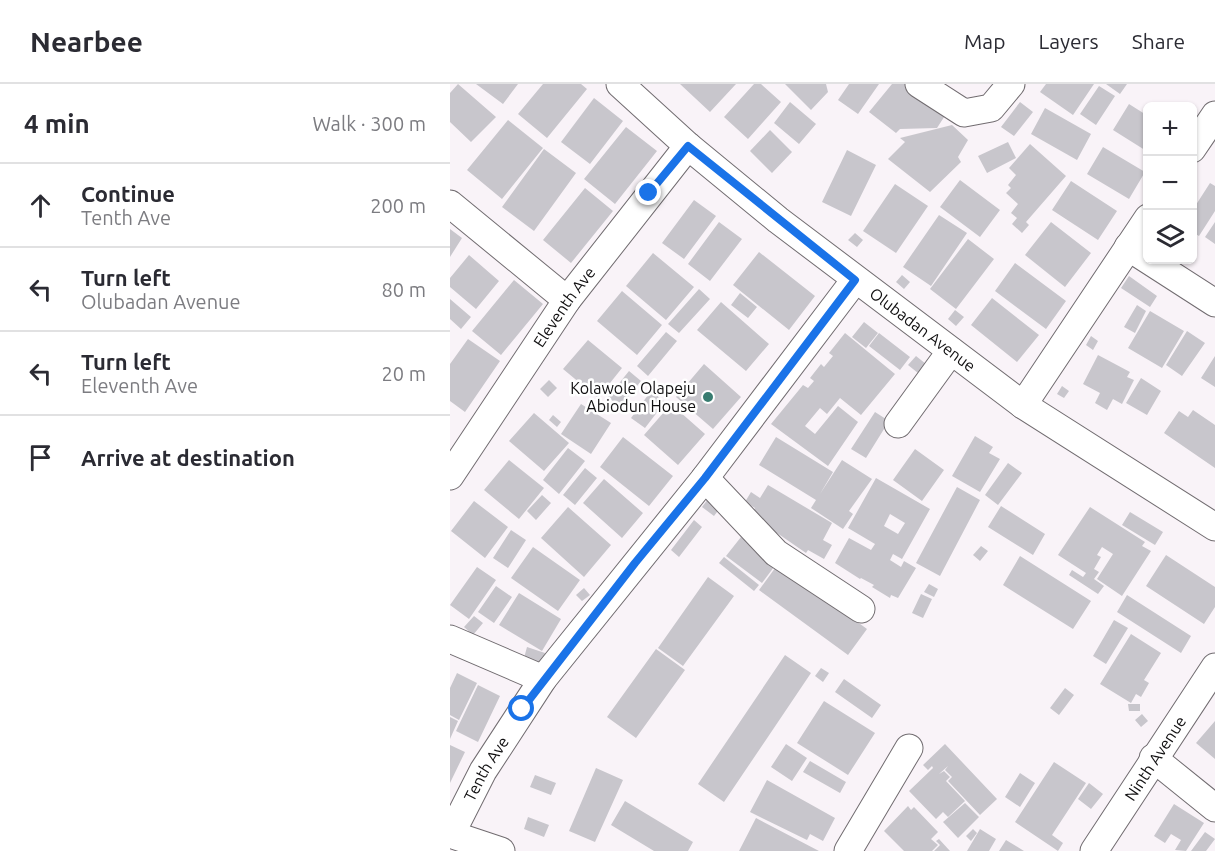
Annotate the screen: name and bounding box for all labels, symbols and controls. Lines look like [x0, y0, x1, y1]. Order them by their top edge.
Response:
text: Nearbee [30, 26, 143, 57]
text: Map [964, 29, 1005, 53]
text: Layers [1038, 29, 1099, 53]
text: Share [1132, 29, 1185, 53]
map controls [1143, 102, 1197, 264]
button: + [1143, 102, 1197, 156]
text: 4 min [24, 109, 90, 138]
text: Walk · 300 m [313, 112, 426, 135]
button: − [1143, 156, 1197, 210]
route end [635, 179, 661, 205]
text: Continue [81, 181, 175, 206]
icon: ahead [24, 189, 57, 222]
text: 200 m [370, 194, 426, 217]
text: Tenth Ave [81, 206, 171, 229]
button: layers [1143, 210, 1197, 264]
street label: Eleventh Ave [529, 263, 598, 350]
text: Turn left [81, 265, 171, 290]
icon: left [24, 273, 57, 306]
text: 80 m [382, 278, 426, 301]
street label: Olubadan Avenue [866, 284, 979, 375]
text: Olubadan Avenue [81, 290, 241, 313]
text: Turn left [81, 349, 171, 374]
icon: left [24, 357, 57, 390]
text: 20 m [382, 362, 426, 385]
text: Eleventh Ave [81, 374, 198, 397]
place label: Kolawole Olapeju Abiodun House [570, 379, 696, 415]
marker: Kolawole Olapeju Abiodun House [701, 390, 715, 404]
icon: arrive [24, 441, 57, 474]
text: Arrive at destination [81, 445, 295, 470]
route start [508, 695, 534, 721]
street label: Ninth Avenue [1121, 713, 1189, 804]
street label: Tenth Ave [460, 733, 512, 804]

